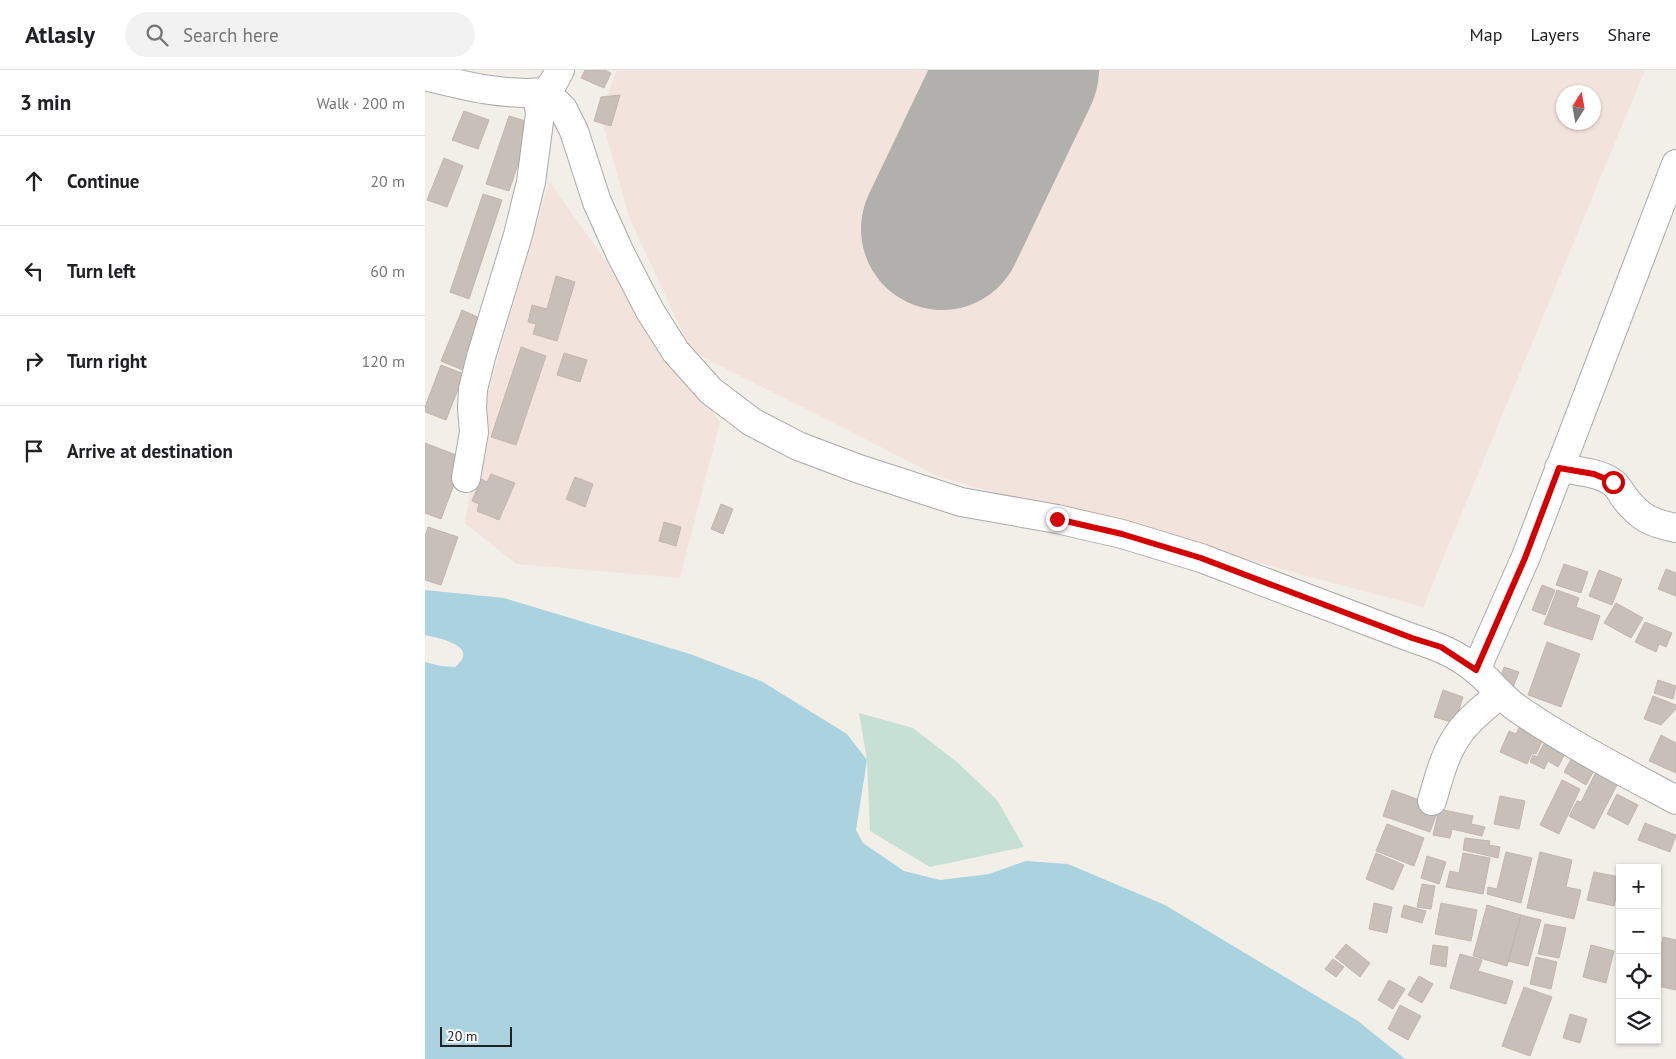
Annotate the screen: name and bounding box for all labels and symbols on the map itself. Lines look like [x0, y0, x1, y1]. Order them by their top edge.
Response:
north arrow [1556, 85, 1601, 130]
route start [1602, 471, 1625, 494]
route end [1046, 508, 1069, 531]
scale bar [440, 1024, 513, 1047]

